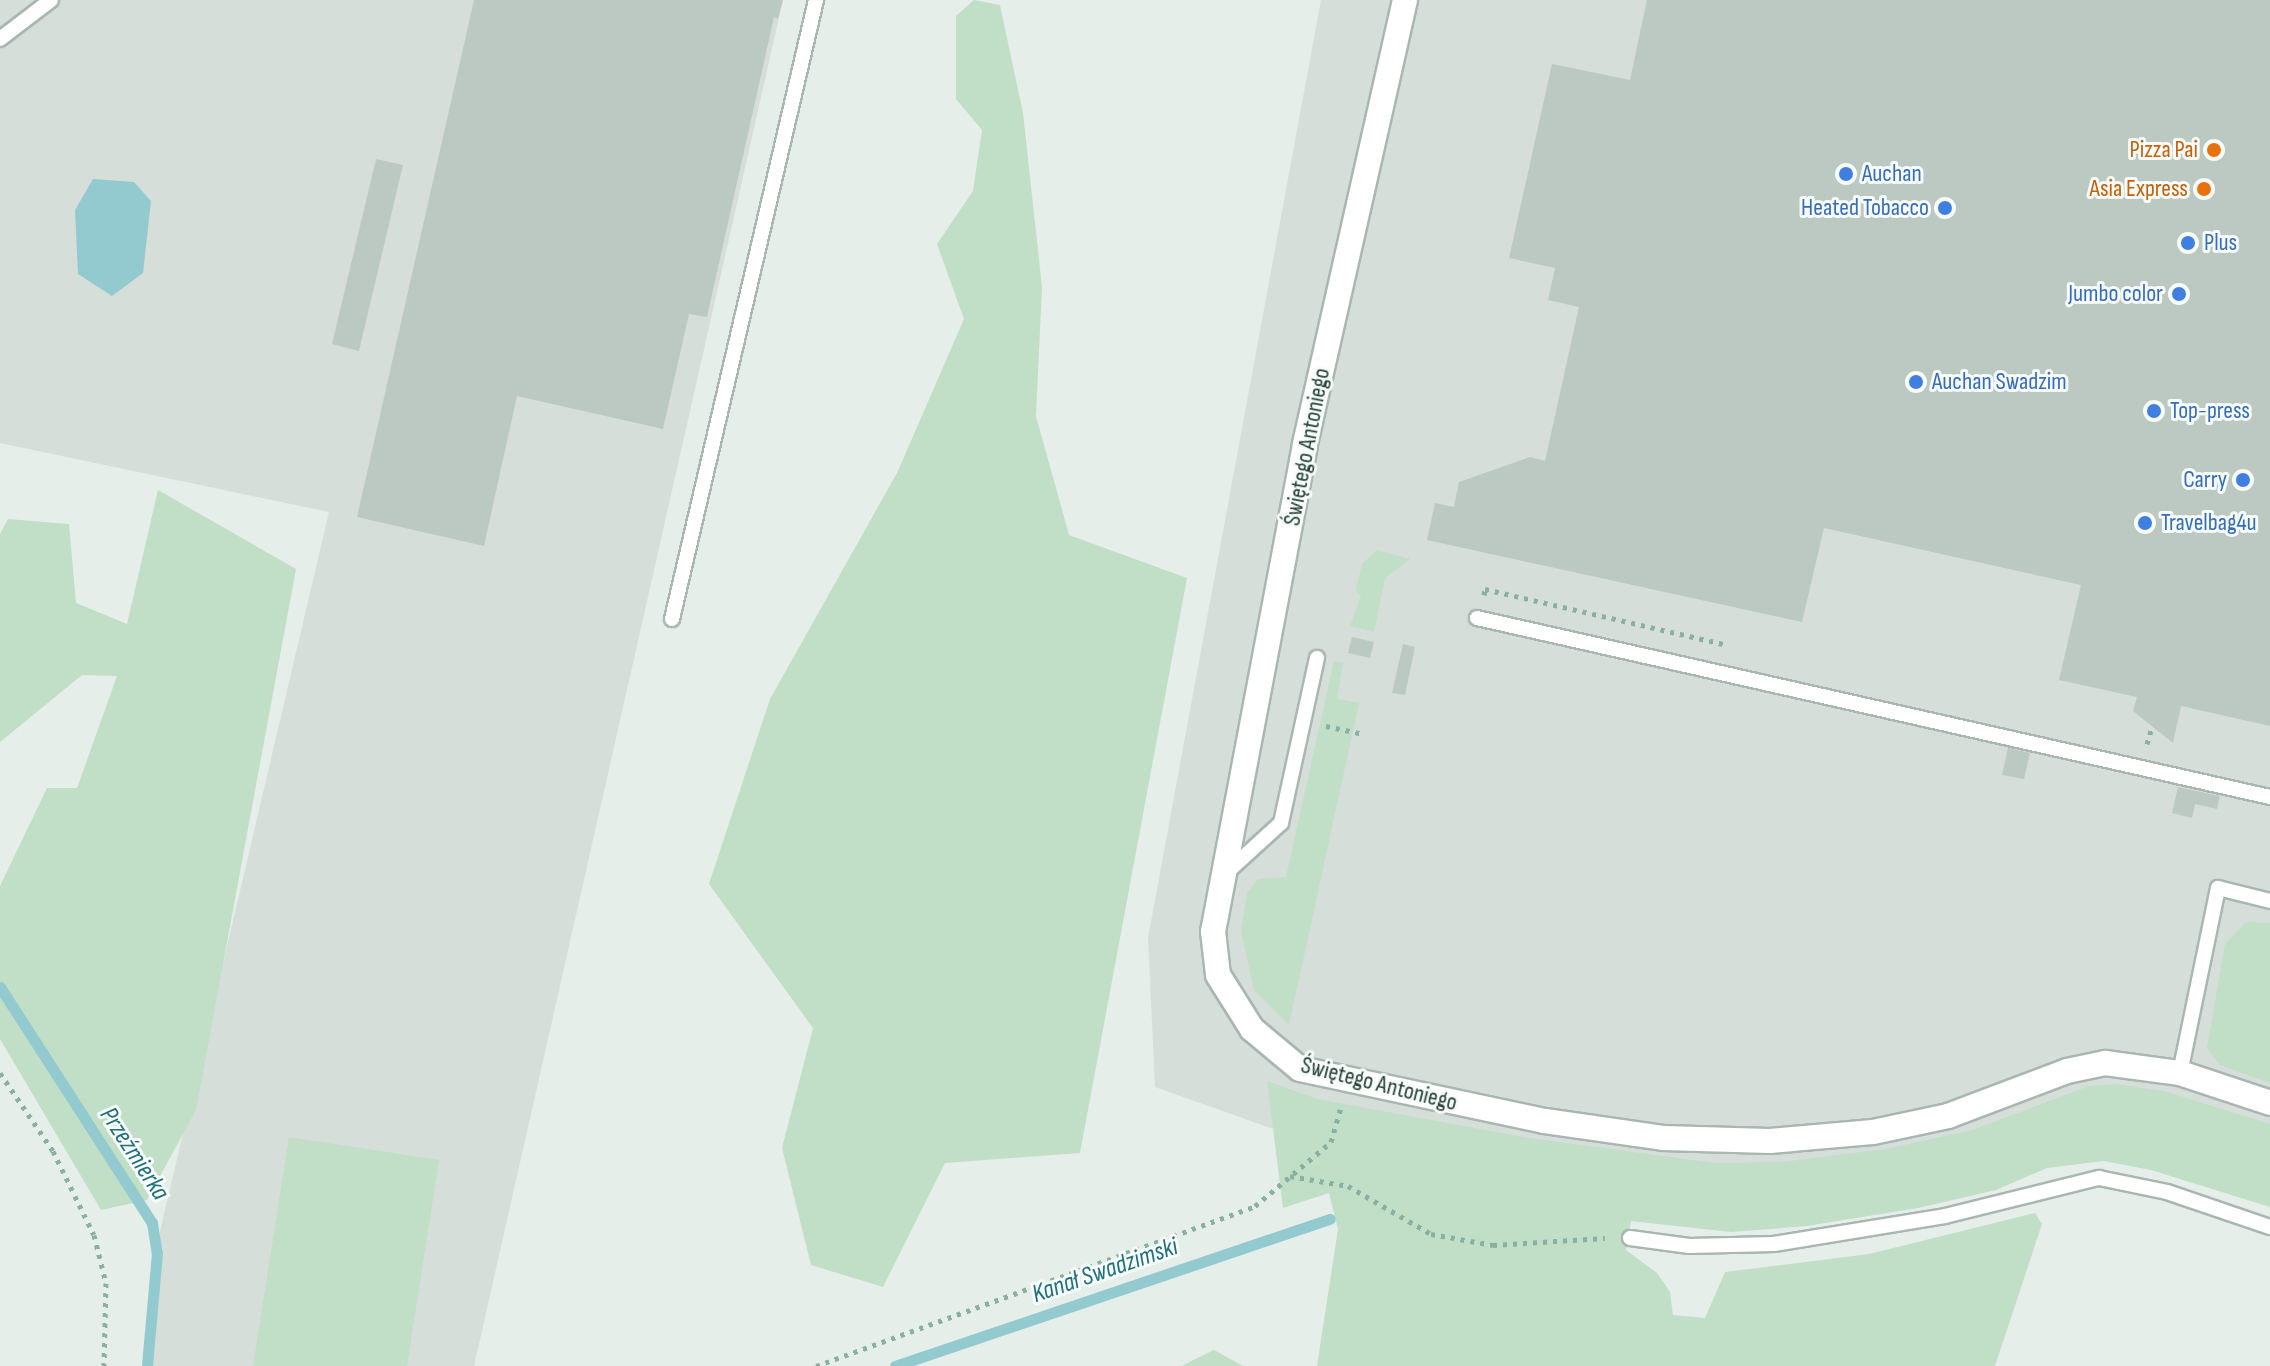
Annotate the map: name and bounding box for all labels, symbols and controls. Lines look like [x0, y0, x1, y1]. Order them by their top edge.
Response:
place label: Pizza Pai [2130, 136, 2198, 164]
marker: Pizza Pai [2205, 141, 2223, 159]
place label: Auchan [1862, 160, 1922, 188]
marker: Auchan [1837, 165, 1855, 183]
place label: Asia Express [2090, 175, 2188, 203]
marker: Asia Express [2195, 180, 2213, 198]
place label: Heated Tobacco [1801, 194, 1929, 222]
marker: Heated Tobacco [1936, 199, 1954, 217]
place label: Plus [2204, 229, 2237, 257]
marker: Plus [2179, 234, 2197, 252]
place label: Jumbo color [2068, 280, 2163, 308]
marker: Jumbo color [2170, 285, 2188, 303]
street label: Świętego Antoniego [1278, 366, 1336, 528]
place label: Auchan Swadzim [1932, 368, 2067, 396]
marker: Auchan Swadzim [1907, 373, 1925, 391]
place label: Top-press [2170, 397, 2250, 425]
marker: Top-press [2145, 402, 2163, 420]
place label: Carry [2183, 466, 2227, 494]
marker: Carry [2234, 471, 2252, 489]
place label: Travelbag4u [2161, 509, 2257, 537]
marker: Travelbag4u [2136, 514, 2154, 532]
street label: Świętego Antoniego [1298, 1051, 1460, 1117]
water label: Przeźmierka [92, 1102, 176, 1206]
water label: Kanał Swadzimski [1028, 1232, 1182, 1310]

